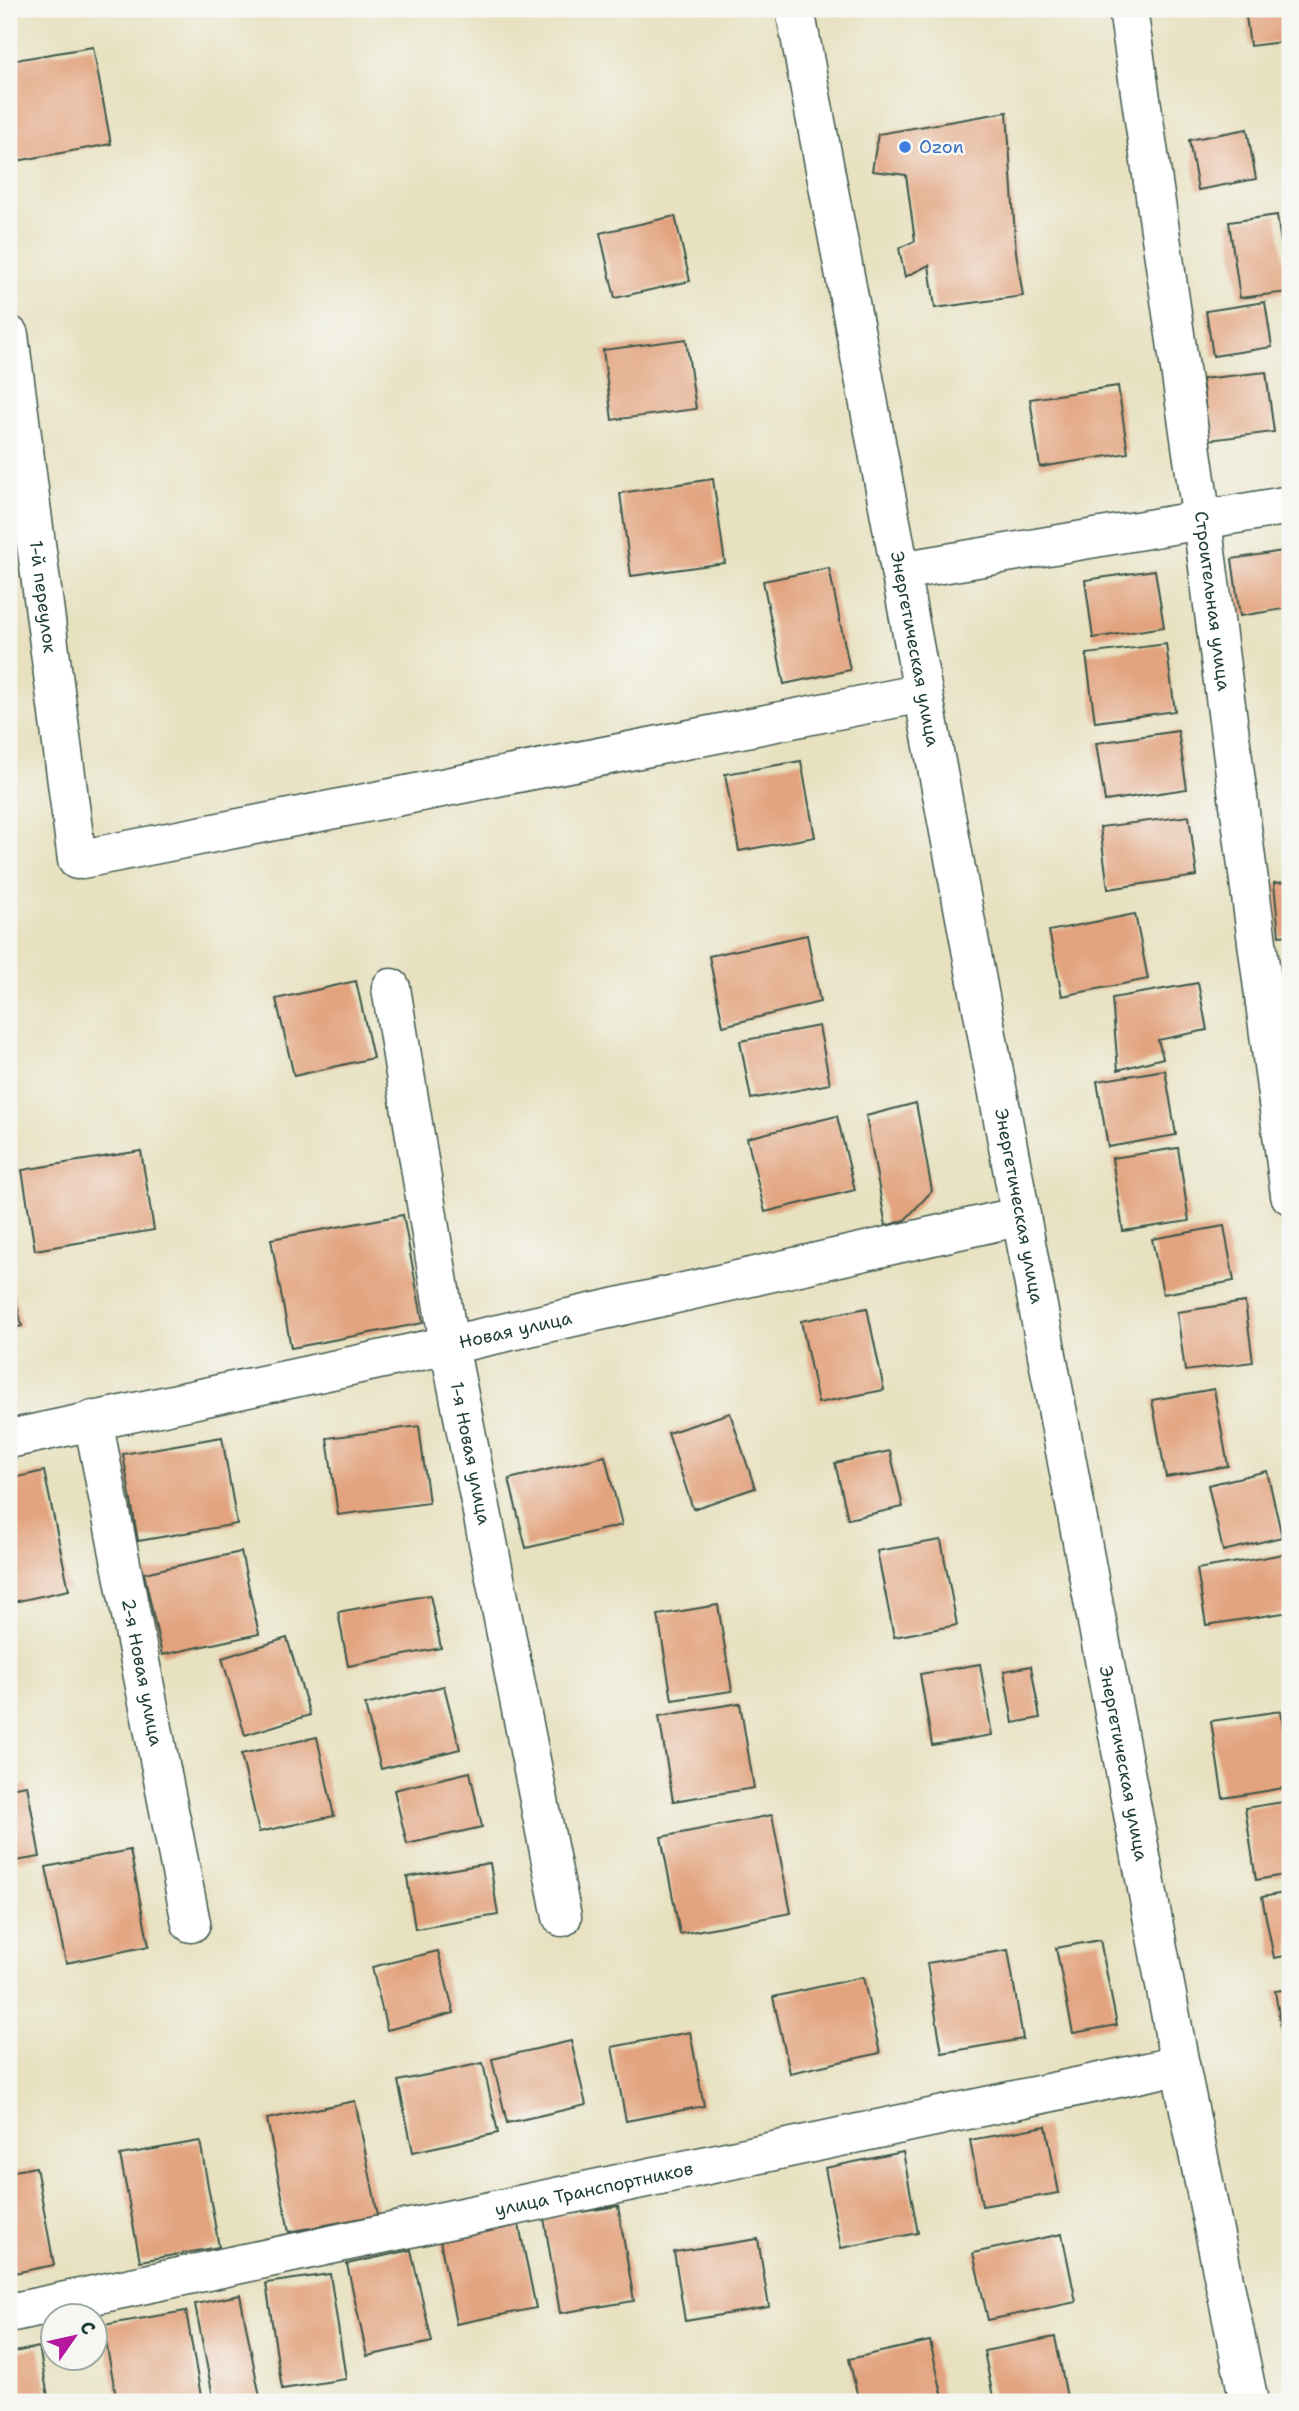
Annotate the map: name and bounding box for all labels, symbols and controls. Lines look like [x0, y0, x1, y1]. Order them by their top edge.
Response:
place label: Ozon [919, 135, 964, 159]
marker: Ozon [897, 139, 913, 155]
street label: Строительная улица [1189, 510, 1236, 692]
street label: 1-й переулок [24, 539, 62, 655]
street label: Энергетическая улица [885, 549, 945, 749]
street label: Энергетическая улица [989, 1106, 1049, 1306]
street label: Новая улица [457, 1306, 574, 1354]
street label: 1-я Новая улица [445, 1380, 496, 1527]
street label: 2-я Новая улица [116, 1596, 168, 1748]
street label: Энергетическая улица [1093, 1664, 1154, 1863]
street label: улица Транспортников [493, 2156, 695, 2222]
north arrow [38, 2302, 108, 2372]
text: С [74, 2316, 101, 2340]

